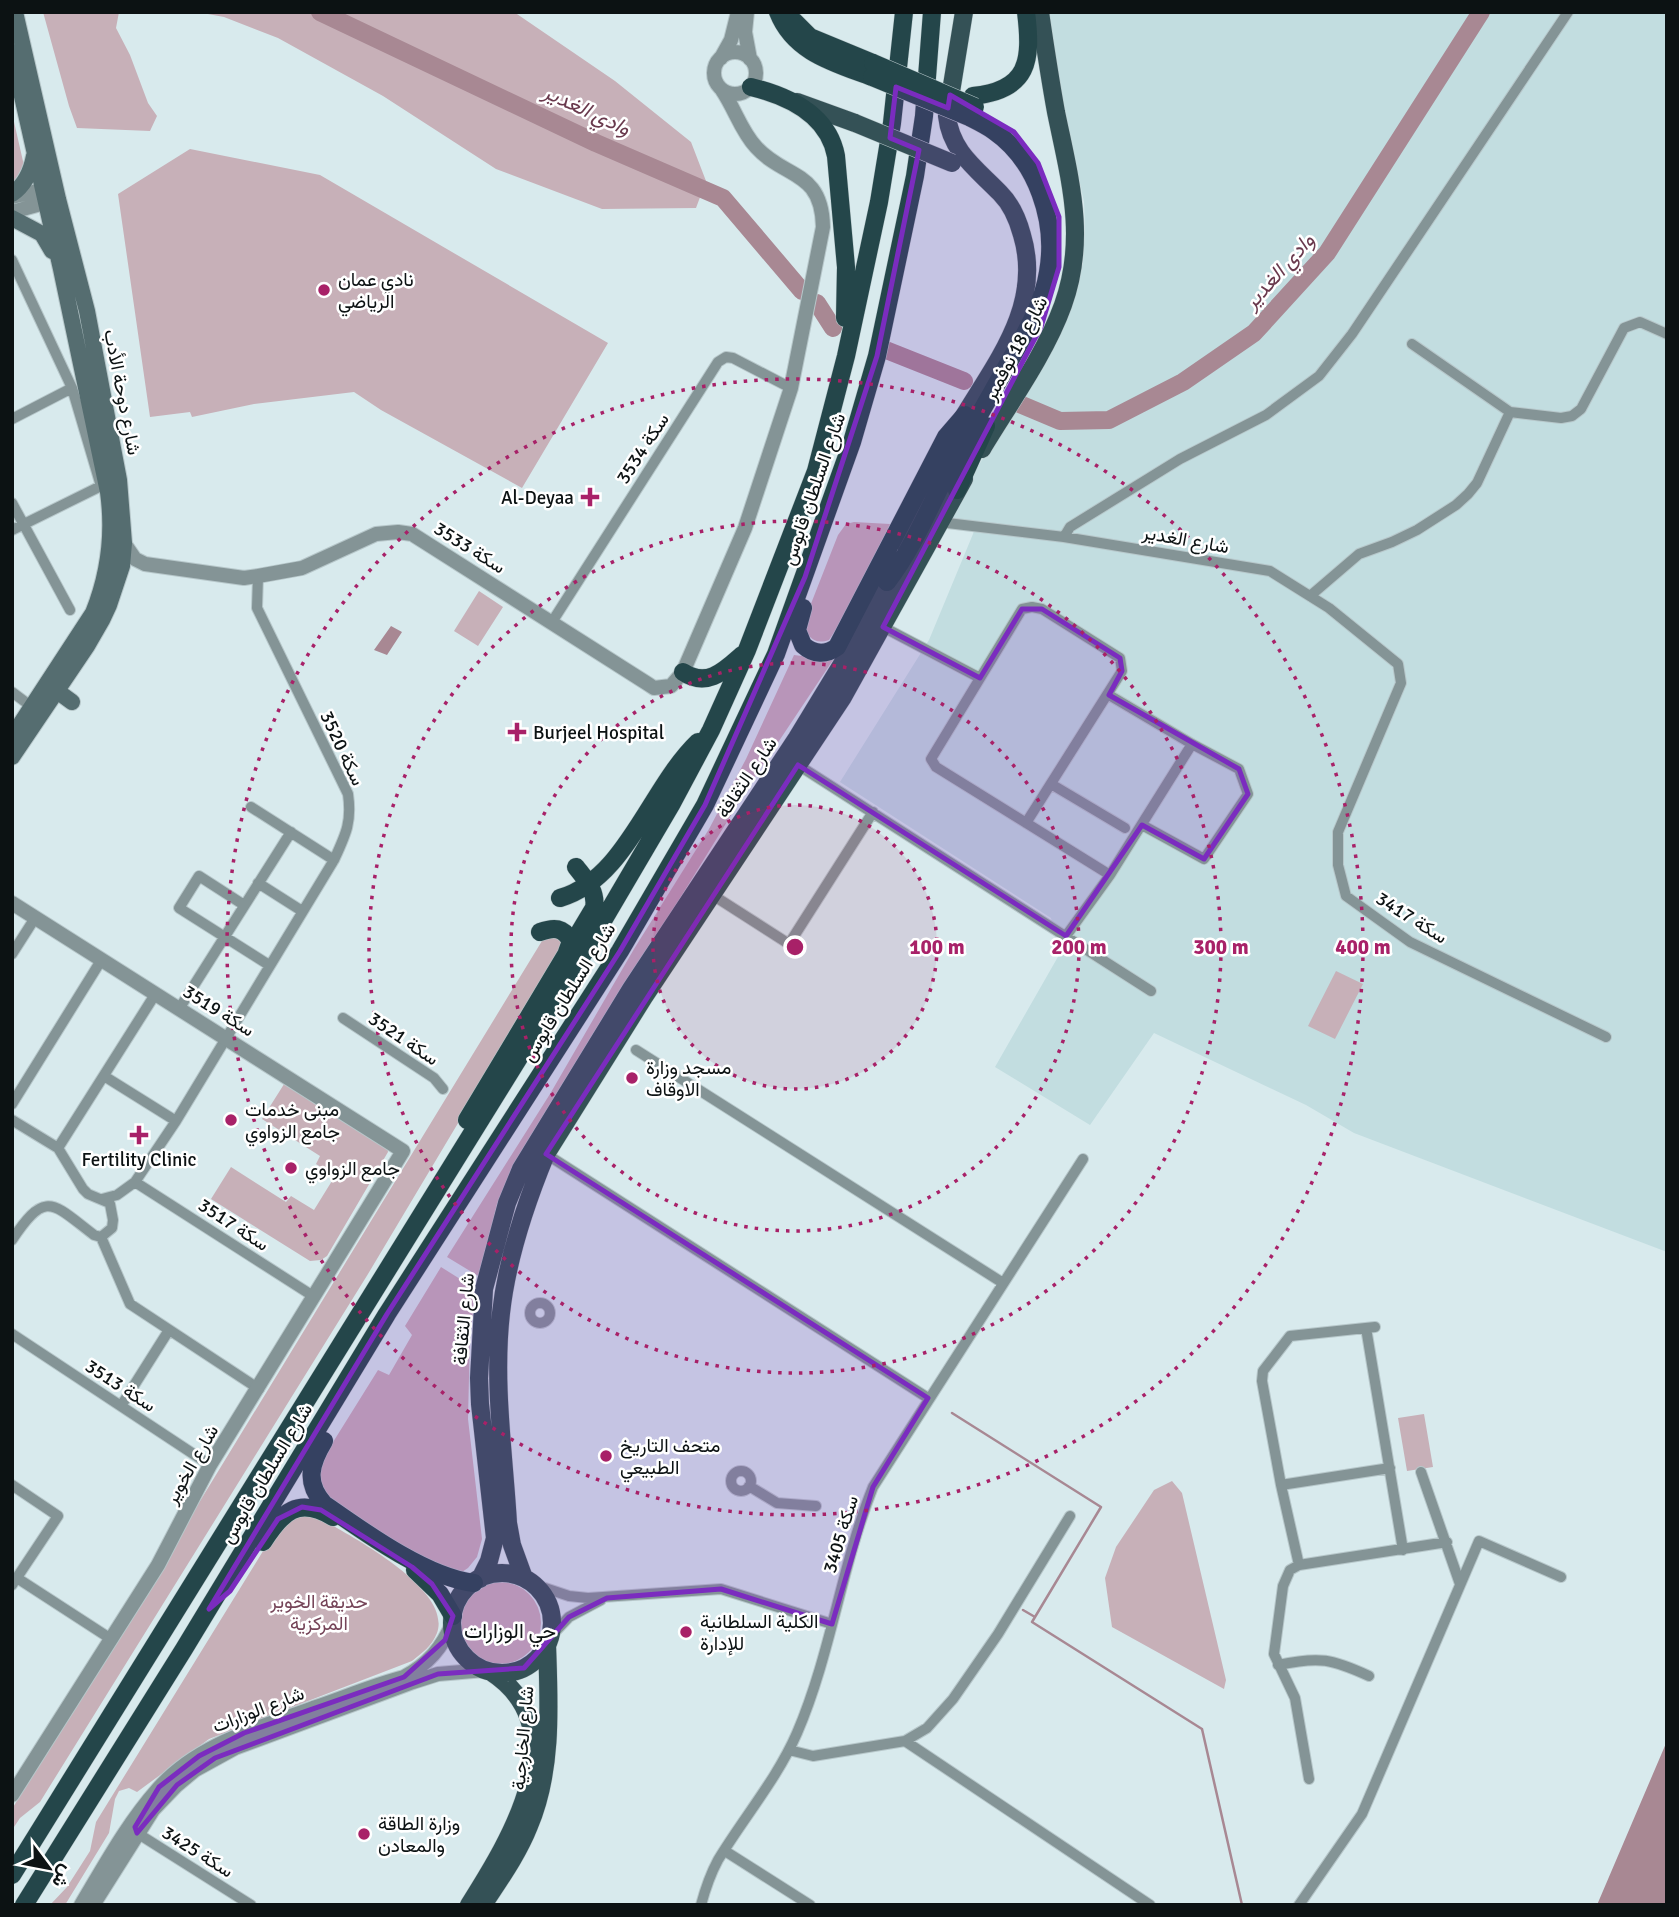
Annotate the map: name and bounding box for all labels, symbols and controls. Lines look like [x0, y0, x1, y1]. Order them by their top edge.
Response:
water label: وادي الغدير [536, 78, 635, 145]
water label: وادي الغدير [1237, 227, 1323, 318]
place label: نادي عمان الرياضي [338, 268, 414, 317]
marker: نادي عمان الرياضي [316, 282, 332, 298]
street label: شارع 18 نوفمبر [978, 292, 1053, 406]
street label: شارع دوحة الأدب [98, 327, 146, 457]
street label: سكة 3534 [611, 409, 675, 489]
street label: شارع السلطان قابوس [777, 410, 851, 569]
place label: Al-Deyaa [501, 486, 574, 510]
marker: Al-Deyaa [580, 487, 600, 507]
street label: سكة 3533 [429, 517, 510, 579]
street label: شارع الغدير [1140, 520, 1231, 559]
street label: سكة 3520 [314, 707, 370, 790]
place label: Burjeel Hospital [533, 721, 664, 745]
marker: Burjeel Hospital [507, 722, 527, 742]
street label: شارع الثقافة [711, 732, 783, 823]
street label: سكة 3417 [1371, 887, 1452, 949]
street label: شارع السلطان قابوس [516, 919, 621, 1066]
text: 100 m [909, 934, 965, 960]
text: 200 m [1051, 934, 1107, 960]
text: 300 m [1193, 934, 1249, 960]
text: 400 m [1335, 934, 1391, 960]
centre of rings [783, 935, 807, 959]
street label: سكة 3519 [178, 980, 259, 1042]
street label: سكة 3521 [364, 1007, 443, 1071]
place label: مسجد وزارة الاوقاف [646, 1056, 731, 1102]
marker: مسجد وزارة الاوقاف [624, 1070, 640, 1086]
place label: مبنى خدمات جامع الزواوي [245, 1098, 340, 1147]
marker: مبنى خدمات جامع الزواوي [223, 1112, 239, 1128]
marker: Fertility Clinic [129, 1125, 149, 1145]
place label: Fertility Clinic [81, 1148, 197, 1172]
place label: جامع الزواوي [305, 1157, 400, 1184]
marker: جامع الزواوي [283, 1160, 299, 1176]
street label: سكة 3517 [193, 1193, 273, 1257]
street label: شارع الثقافة [448, 1272, 480, 1366]
street label: سكة 3513 [80, 1354, 160, 1418]
street label: شارع السلطان قابوس [216, 1399, 318, 1548]
street label: شارع الخوير [159, 1421, 224, 1509]
place label: متحف التاريخ الطبيعي [620, 1434, 720, 1483]
marker: متحف التاريخ الطبيعي [598, 1448, 614, 1464]
street label: سكة 3405 [818, 1493, 864, 1576]
park label: حديقة الخوير المركزية [269, 1590, 368, 1636]
place label: الكلية السلطانية للإدارة [700, 1610, 818, 1656]
district label: حي الوزارات [464, 1618, 556, 1648]
marker: الكلية السلطانية للإدارة [678, 1624, 694, 1640]
street label: شارع الوزارات [209, 1681, 308, 1738]
street label: شارع الخارجية [506, 1685, 540, 1791]
place label: وزارة الطاقة والمعادن [378, 1812, 460, 1858]
street label: سكة 3425 [157, 1821, 238, 1883]
marker: وزارة الطاقة والمعادن [356, 1826, 372, 1842]
north arrow [14, 1833, 84, 1903]
text: ش [46, 1860, 79, 1893]

